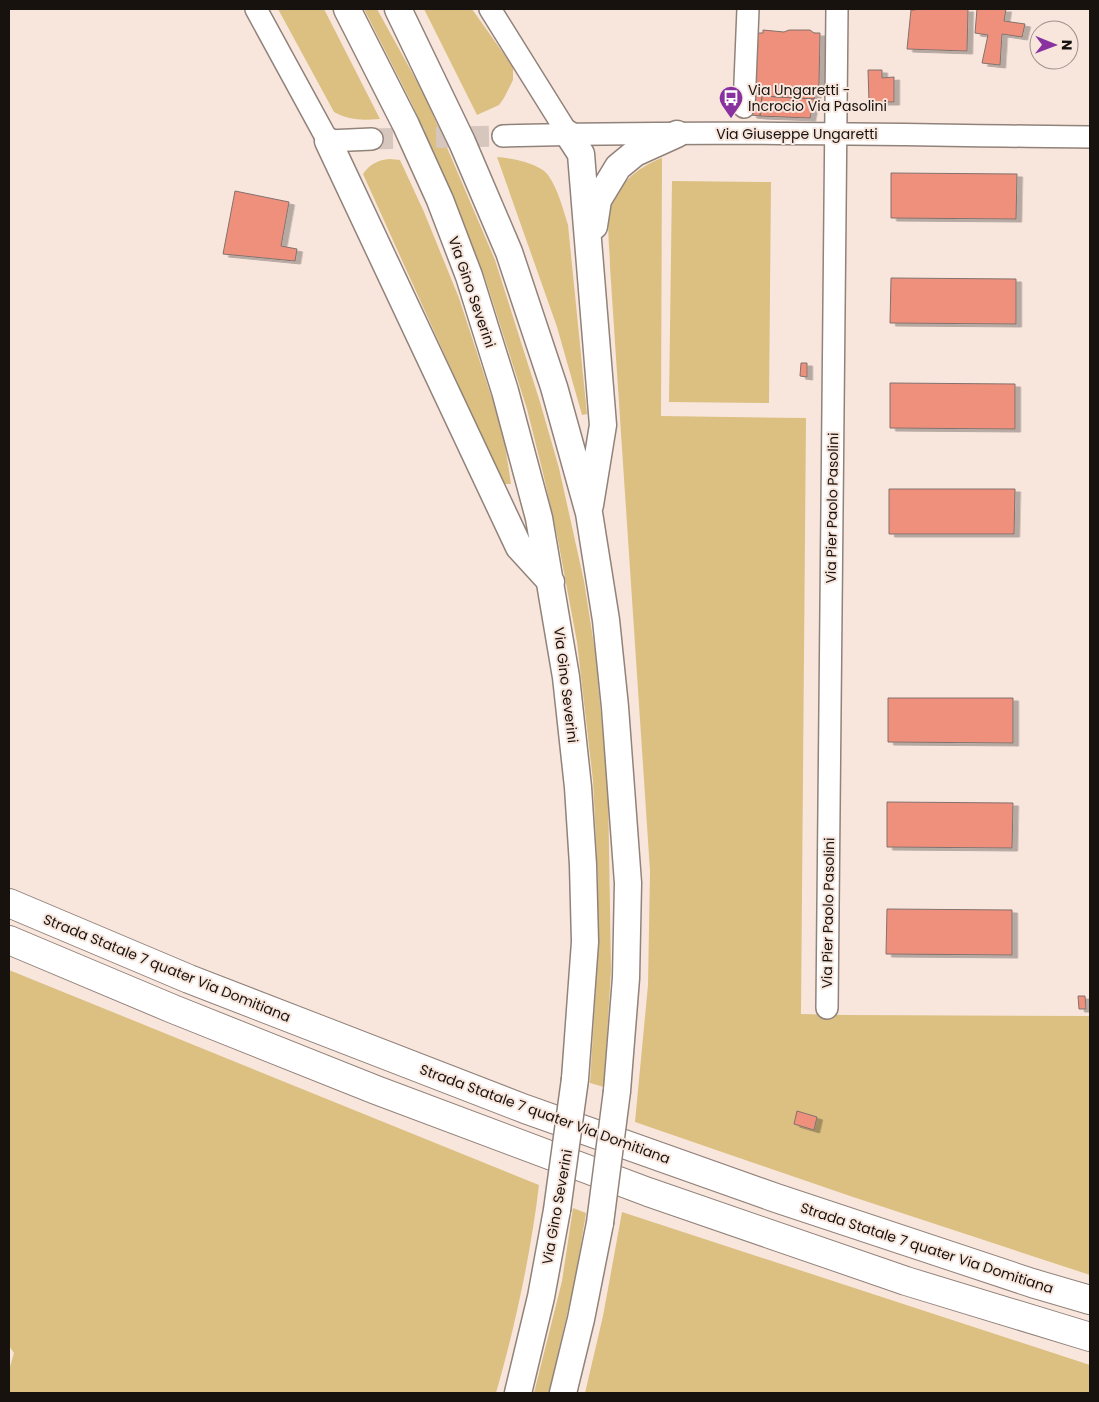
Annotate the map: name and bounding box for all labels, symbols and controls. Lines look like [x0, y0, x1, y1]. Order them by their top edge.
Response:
north arrow [1029, 20, 1079, 70]
text: N [1057, 40, 1077, 51]
place label: Via Ungaretti - Incrocio Via Pasolini [748, 80, 887, 116]
bus stop icon: Via Ungaretti - Incrocio Via Pasolini [718, 85, 744, 119]
street label: Via Giuseppe Ungaretti [716, 124, 878, 144]
street label: Via Gino Severini [444, 234, 500, 350]
street label: Via Pier Paolo Pasolini [821, 432, 843, 584]
street label: Via Gino Severini [549, 626, 583, 744]
street label: Via Pier Paolo Pasolini [817, 837, 839, 989]
street label: Strada Statale 7 quater Via Domitiana [40, 909, 294, 1027]
street label: Strada Statale 7 quater Via Domitiana [417, 1059, 673, 1169]
street label: Via Gino Severini [537, 1148, 577, 1266]
street label: Strada Statale 7 quater Via Domitiana [798, 1198, 1056, 1298]

